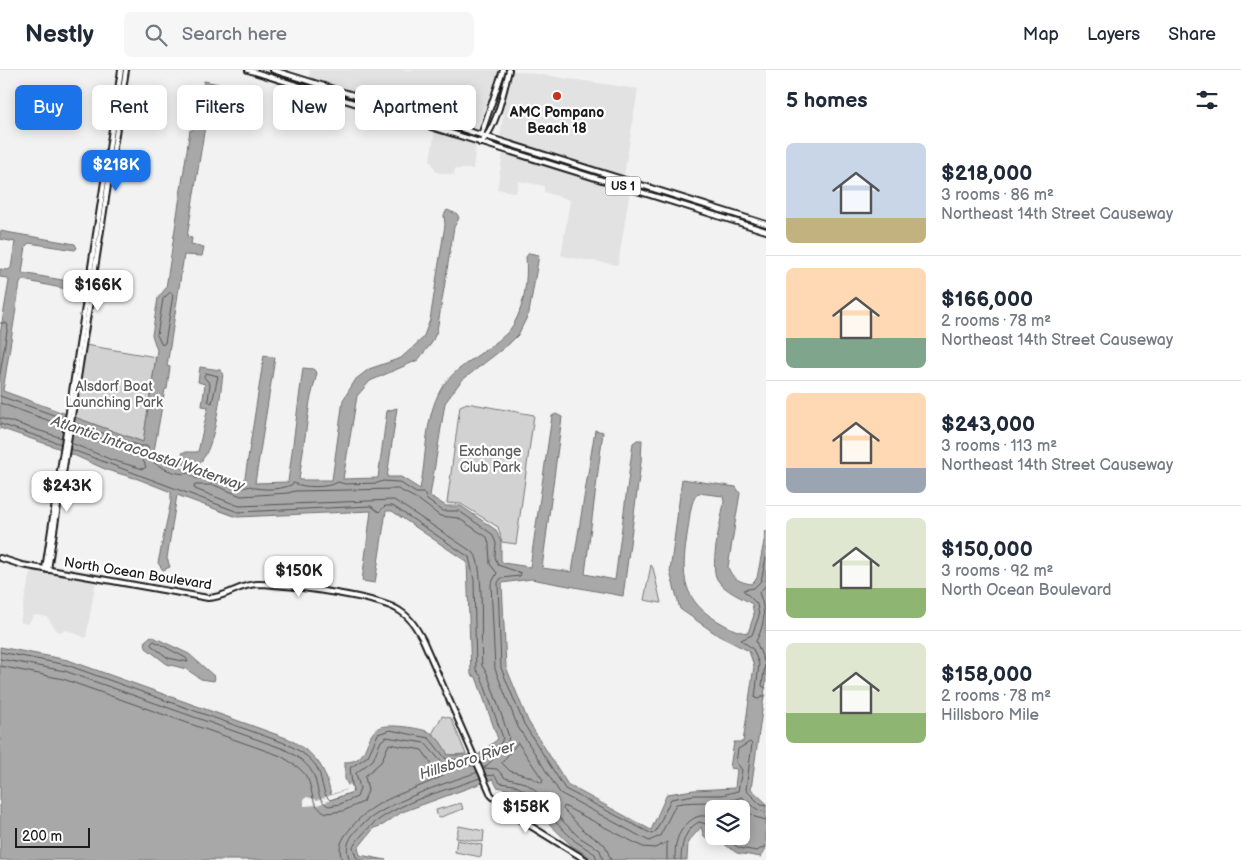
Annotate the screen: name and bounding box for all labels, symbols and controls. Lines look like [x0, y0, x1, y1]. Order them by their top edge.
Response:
search box [124, 12, 474, 57]
text: Nestly [25, 20, 94, 49]
icon: search [142, 21, 170, 49]
text: Search here [182, 23, 287, 46]
text: Map [1023, 24, 1059, 45]
text: Layers [1087, 24, 1140, 45]
text: Share [1168, 24, 1216, 45]
chip: Buy [15, 85, 82, 130]
chip: Rent [92, 85, 167, 130]
chip: Filters [177, 85, 263, 130]
chip: New [273, 85, 345, 130]
chip: Apartment [355, 85, 476, 130]
icon: filters [1193, 86, 1221, 114]
text: 5 homes [786, 88, 868, 113]
marker: AMC Pompano Beach 18 [551, 90, 563, 102]
place label: AMC Pompano Beach 18 [509, 104, 604, 137]
pin: $218K [81, 150, 151, 192]
text: $218K [92, 156, 140, 175]
text: $218,000 [941, 161, 1032, 186]
icon: home [826, 163, 886, 223]
road number: US 1 [606, 176, 640, 195]
text: 3 rooms · 86 m² [941, 186, 1054, 205]
text: Northeast 14th Street Causeway [941, 205, 1173, 224]
pin: $166K [63, 270, 133, 312]
text: $166K [74, 276, 122, 295]
text: $166,000 [941, 287, 1033, 312]
icon: home [826, 288, 886, 348]
text: 2 rooms · 78 m² [941, 312, 1051, 331]
text: Northeast 14th Street Causeway [941, 331, 1173, 350]
park label: Alsdorf Boat Launching Park [65, 378, 163, 411]
water label: Atlantic Intracoastal Waterway [48, 411, 248, 496]
text: $243,000 [941, 412, 1035, 437]
icon: home [826, 413, 886, 473]
text: 3 rooms · 113 m² [941, 437, 1057, 456]
park label: Exchange Club Park [459, 443, 521, 476]
text: Northeast 14th Street Causeway [941, 456, 1173, 475]
pin: $243K [32, 470, 102, 513]
text: $243K [42, 477, 92, 496]
text: $150,000 [941, 537, 1033, 562]
icon: home [826, 538, 886, 598]
street label: North Ocean Boulevard [63, 553, 213, 594]
pin: $150K [264, 556, 334, 598]
text: $150K [275, 562, 323, 581]
text: 3 rooms · 92 m² [941, 562, 1054, 581]
text: North Ocean Boulevard [941, 581, 1111, 600]
text: $158,000 [941, 662, 1032, 687]
icon: home [826, 663, 886, 723]
text: 2 rooms · 78 m² [941, 687, 1051, 706]
text: Hillsboro Mile [941, 706, 1039, 725]
water label: Hillsboro River [417, 736, 519, 784]
pin: $158K [491, 792, 561, 834]
text: $158K [502, 798, 550, 817]
map controls [705, 800, 750, 845]
button: layers [705, 800, 750, 845]
scale bar [15, 825, 90, 848]
text: 200 m [22, 828, 62, 845]

